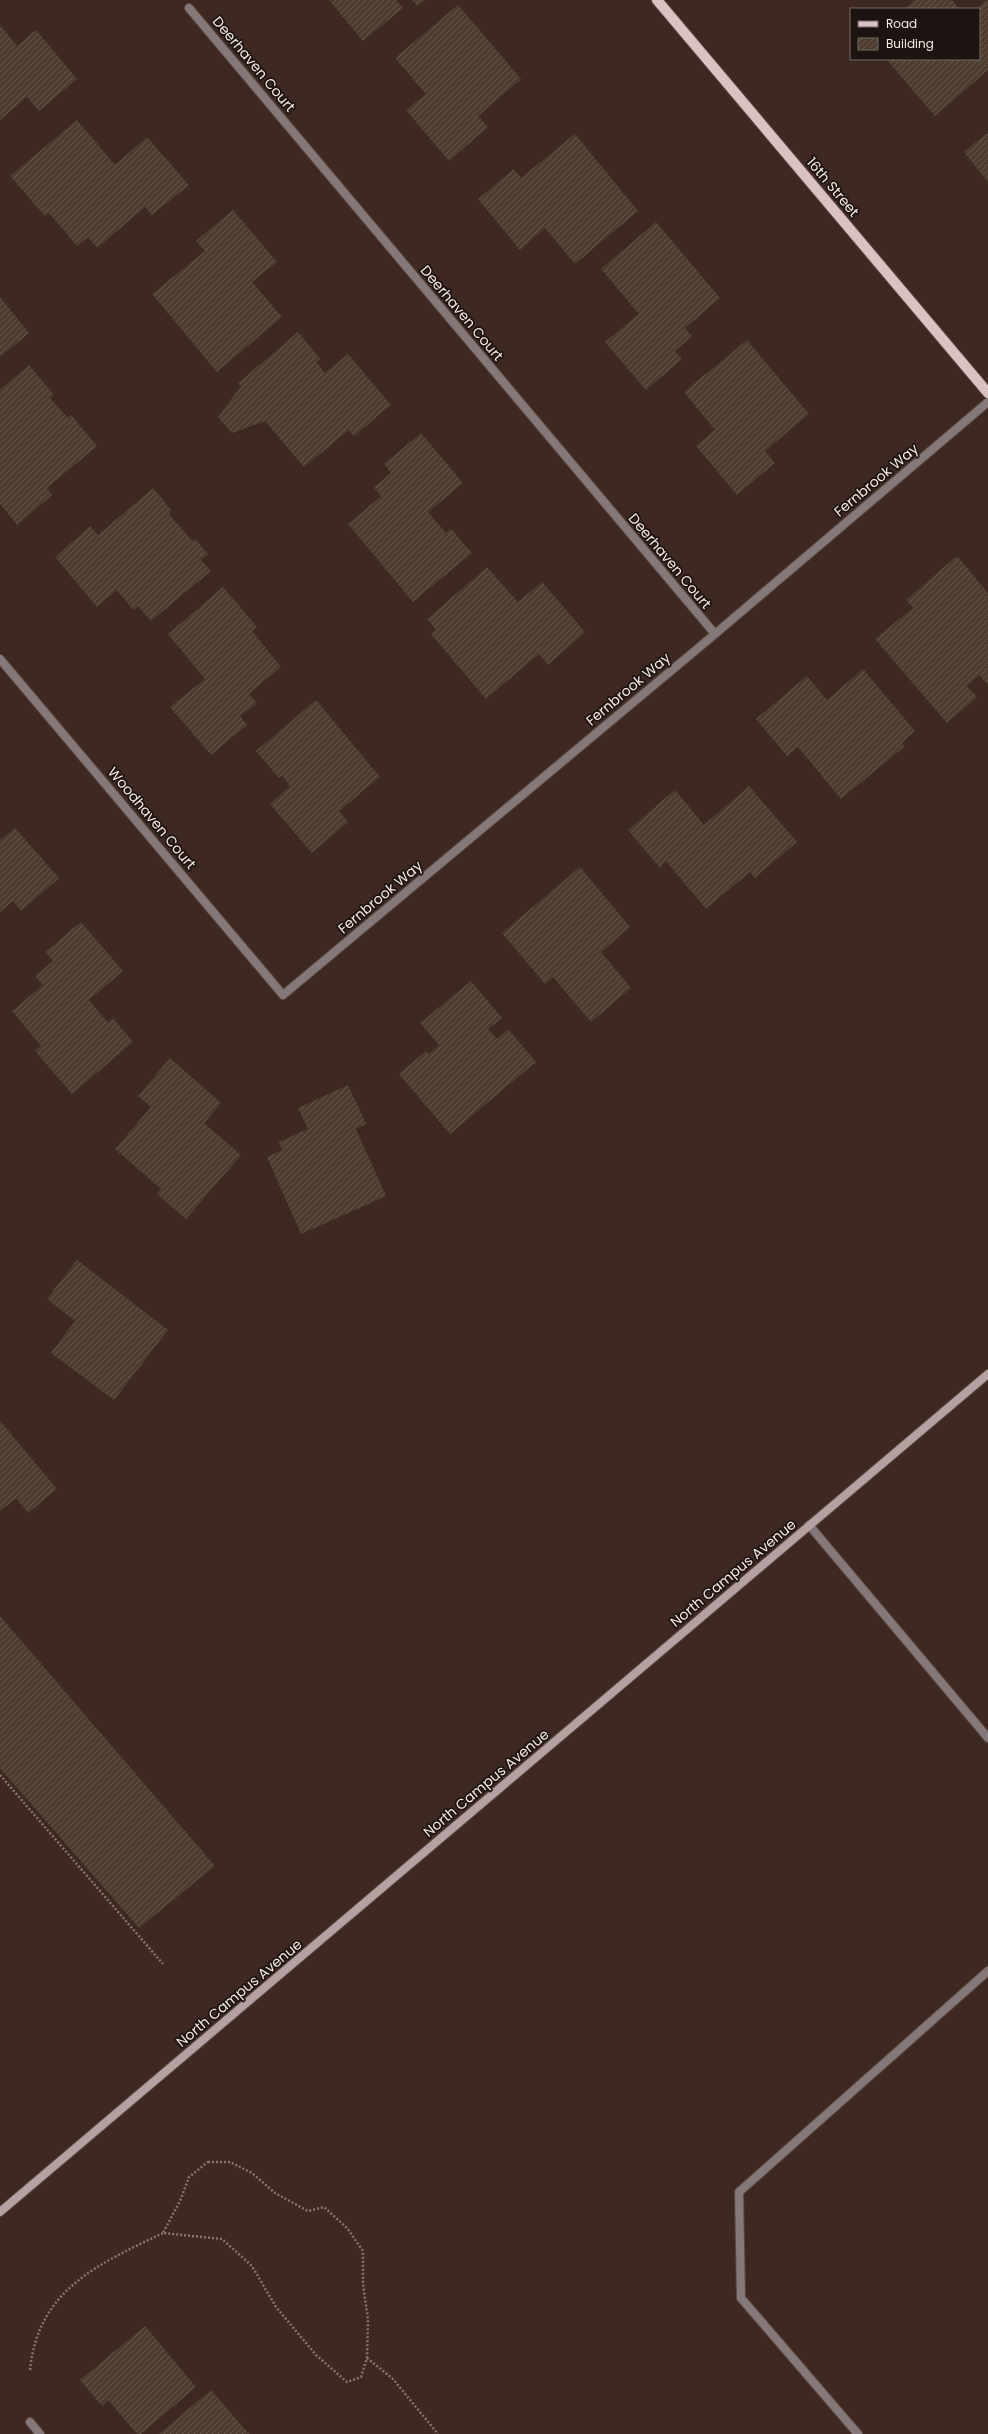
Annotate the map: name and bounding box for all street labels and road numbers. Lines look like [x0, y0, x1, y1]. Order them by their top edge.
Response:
street label: Deerhaven Court [208, 12, 300, 116]
street label: 16th Street [802, 153, 864, 221]
street label: Deerhaven Court [416, 261, 508, 365]
street label: Fernbrook Way [830, 439, 923, 521]
street label: Deerhaven Court [624, 509, 716, 613]
street label: Fernbrook Way [582, 648, 675, 730]
street label: Woodhaven Court [103, 763, 201, 873]
street label: Fernbrook Way [334, 856, 427, 938]
street label: North Campus Avenue [666, 1514, 800, 1632]
street label: North Campus Avenue [419, 1724, 553, 1842]
street label: North Campus Avenue [172, 1934, 306, 2052]

